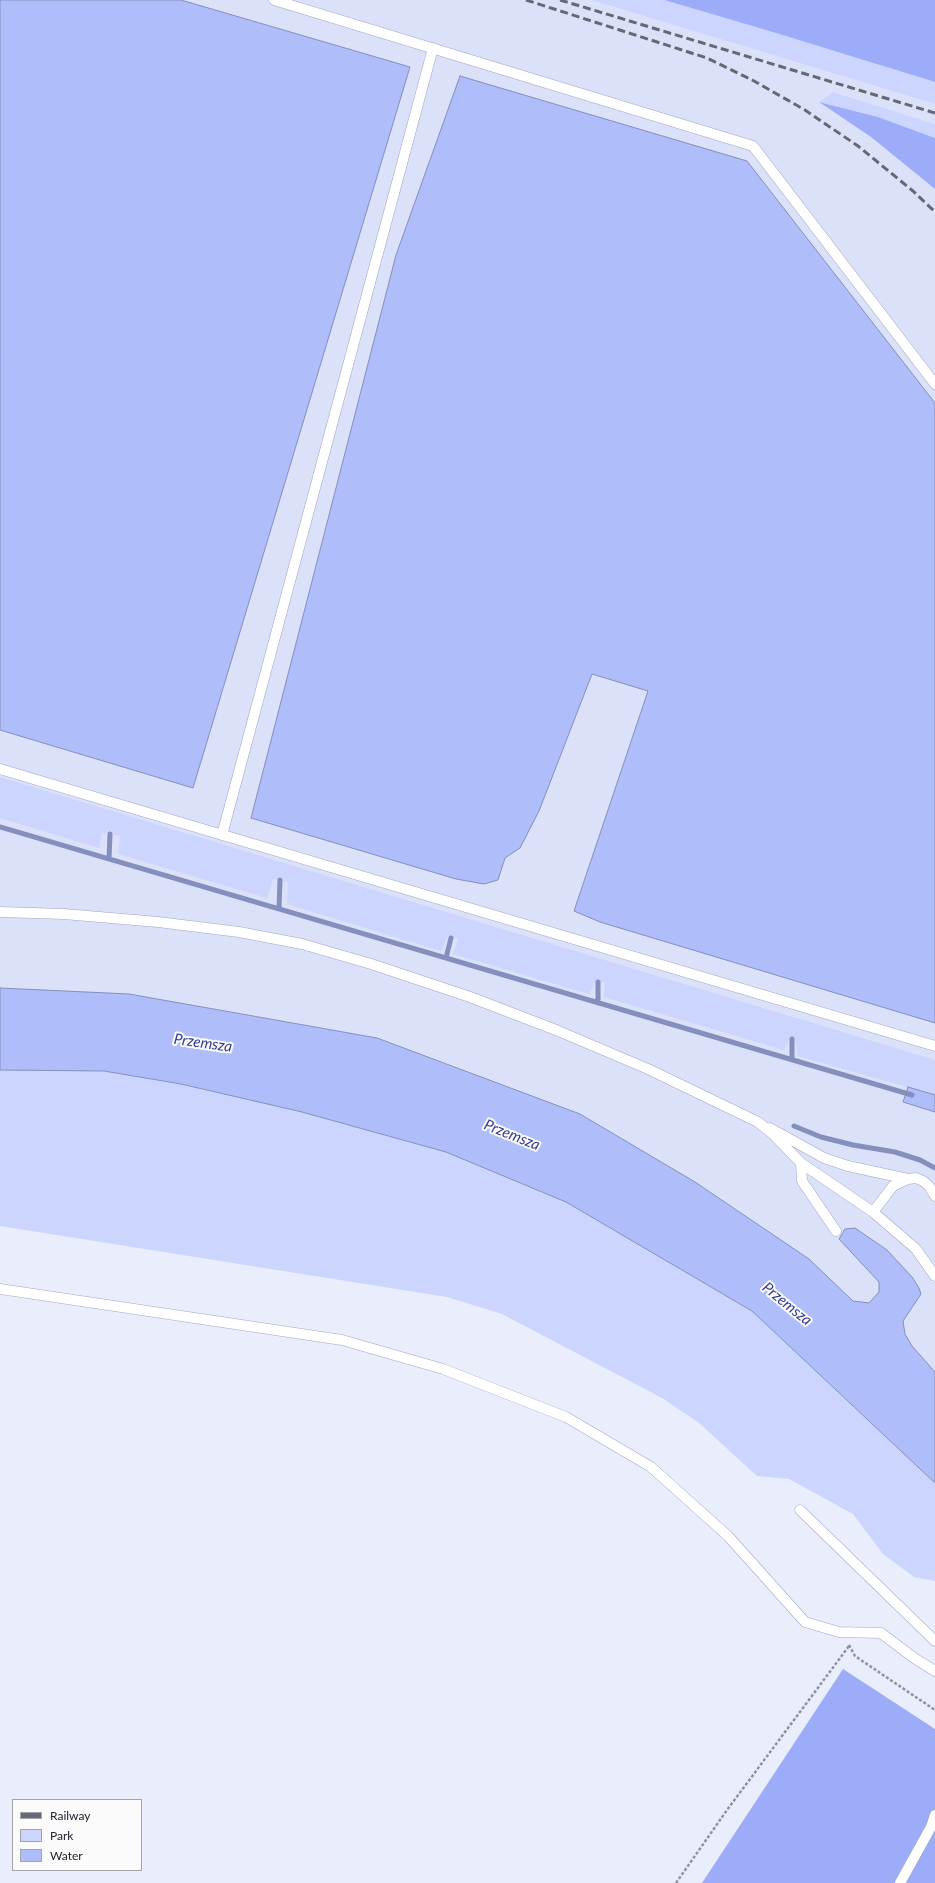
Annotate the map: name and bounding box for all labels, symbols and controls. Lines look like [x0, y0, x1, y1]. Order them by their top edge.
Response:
water label: Przemsza [173, 1030, 233, 1056]
water label: Przemsza [482, 1116, 542, 1154]
water label: Przemsza [759, 1279, 815, 1329]
legend [12, 1799, 142, 1871]
text: Railway [50, 1808, 90, 1823]
text: Park [50, 1828, 73, 1843]
text: Water [50, 1848, 83, 1863]

